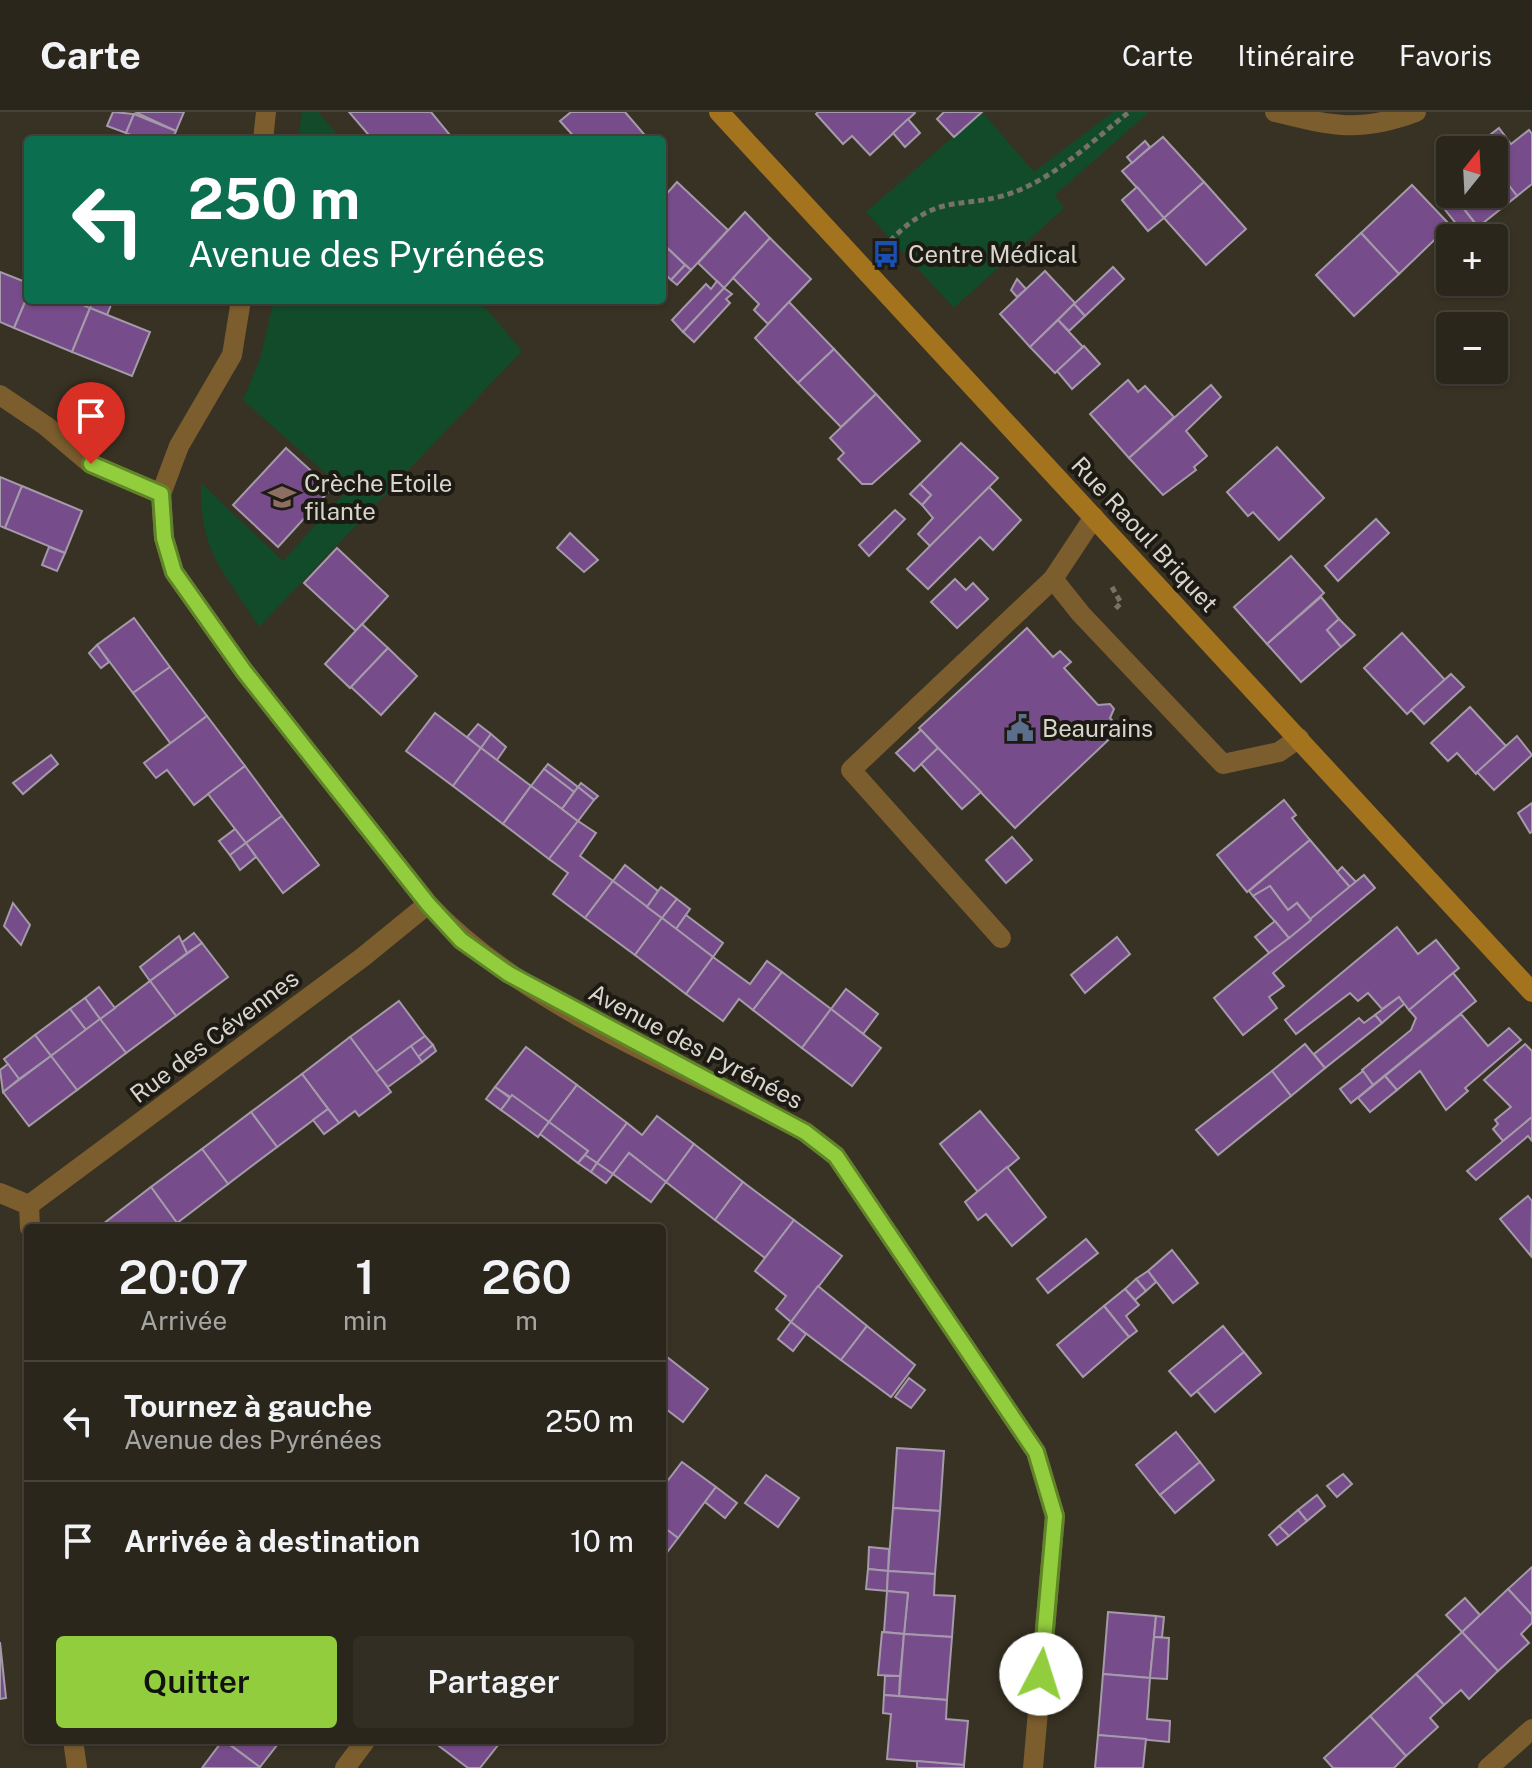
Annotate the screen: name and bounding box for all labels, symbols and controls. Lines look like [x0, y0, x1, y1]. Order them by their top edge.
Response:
text: Carte [40, 33, 141, 78]
text: Carte [1122, 39, 1193, 72]
text: Itinéraire [1237, 39, 1355, 72]
text: Favoris [1399, 39, 1492, 72]
north arrow [1436, 136, 1508, 208]
map controls [1436, 136, 1508, 384]
text: 250 m [188, 166, 360, 232]
icon: left [56, 168, 160, 272]
button: + [1436, 224, 1508, 296]
text: Avenue des Pyrénées [188, 233, 545, 275]
bus stop icon: Centre Médical [871, 239, 901, 269]
place label: Centre Médical [908, 240, 1078, 268]
button: − [1436, 312, 1508, 384]
pin [57, 382, 125, 464]
icon: arrive [69, 394, 113, 438]
street label: Rue Raoul Briquet [1066, 451, 1224, 617]
place label: Crèche Etoile filante [304, 469, 452, 525]
school or university icon: Crèche Etoile filante [267, 482, 297, 512]
public building icon: Beaurains [1005, 713, 1035, 743]
place label: Beaurains [1042, 714, 1153, 742]
street label: Rue des Cévennes [124, 964, 304, 1108]
street label: Avenue des Pyrénées [584, 978, 808, 1114]
text: 20:07 [118, 1248, 249, 1305]
text: 1 [355, 1248, 375, 1305]
text: 260 [481, 1248, 572, 1305]
text: Arrivée [140, 1305, 227, 1336]
text: min [343, 1305, 387, 1336]
text: m [515, 1305, 538, 1336]
text: Tournez à gauche [124, 1388, 372, 1424]
icon: left [56, 1399, 100, 1443]
text: 250 m [545, 1403, 634, 1439]
text: Avenue des Pyrénées [124, 1424, 382, 1455]
icon: arrive [56, 1519, 100, 1563]
text: Arrivée à destination [124, 1523, 420, 1559]
text: 10 m [570, 1523, 634, 1559]
position arrow [999, 1632, 1083, 1716]
button: Quitter [56, 1636, 337, 1728]
button: Partager [353, 1636, 634, 1728]

